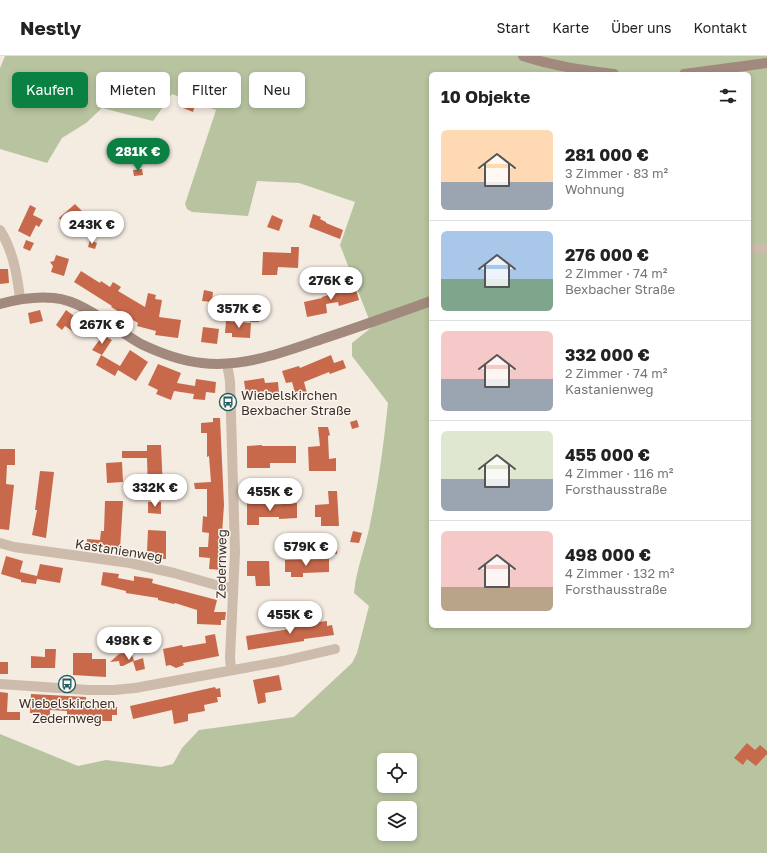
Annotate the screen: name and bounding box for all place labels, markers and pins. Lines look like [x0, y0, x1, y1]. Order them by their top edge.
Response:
pin: 281K € [105, 138, 171, 172]
pin: 243K € [59, 211, 125, 245]
pin: 276K € [298, 267, 364, 301]
pin: 357K € [206, 295, 272, 329]
pin: 267K € [69, 311, 135, 345]
place label: Wiebelskirchen Bexbacher Straße [241, 387, 351, 418]
bus stop icon: Wiebelskirchen Bexbacher Straße [218, 392, 238, 412]
pin: 332K € [122, 474, 188, 508]
pin: 455K € [237, 478, 303, 512]
pin: 579K € [273, 533, 339, 567]
pin: 455K € [257, 601, 323, 635]
pin: 498K € [96, 627, 162, 661]
bus stop icon: Wiebelskirchen Zedernweg [57, 674, 77, 694]
place label: Wiebelskirchen Zedernweg [19, 695, 115, 726]

